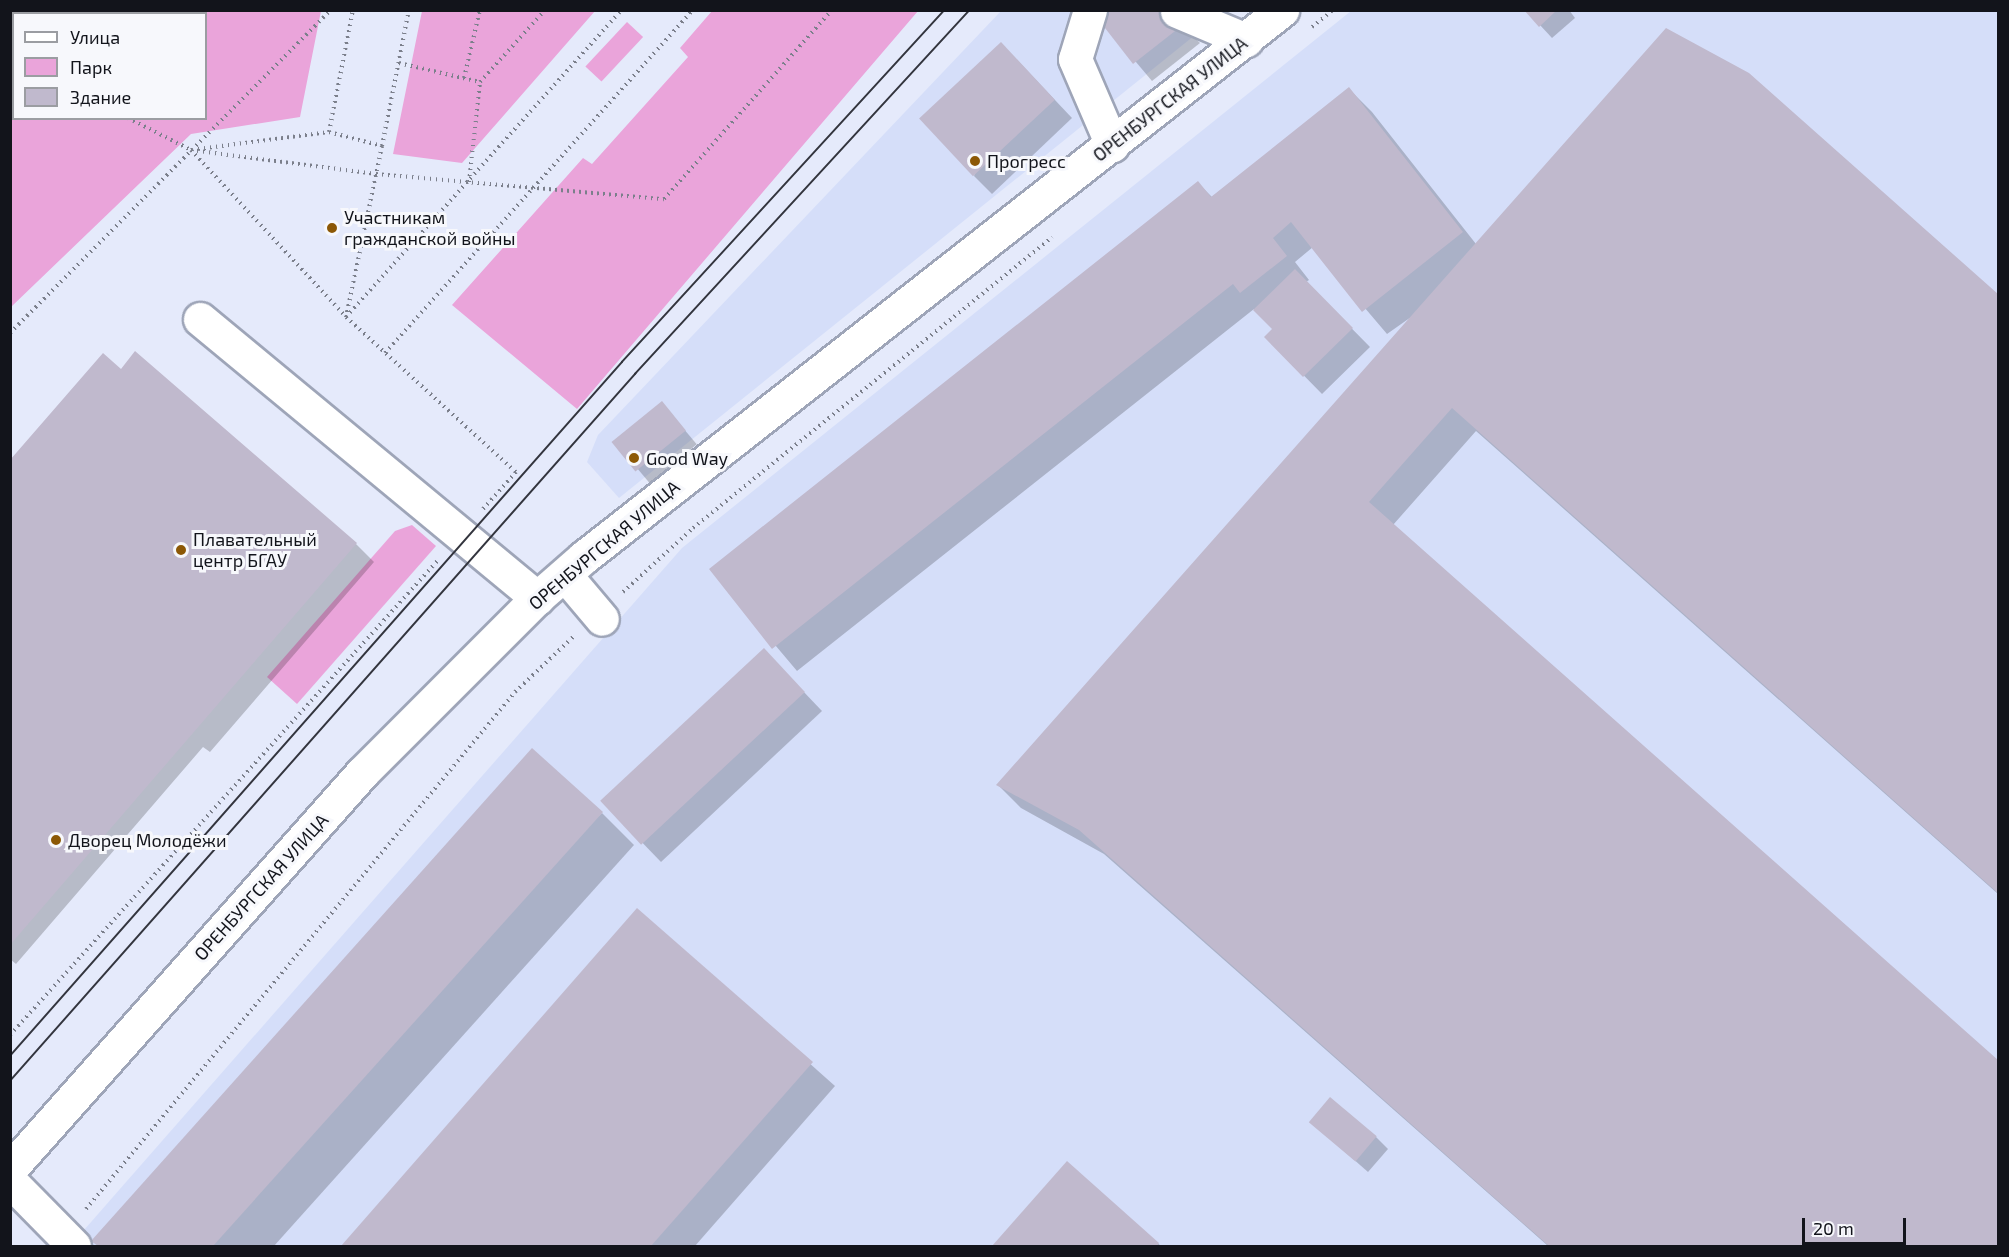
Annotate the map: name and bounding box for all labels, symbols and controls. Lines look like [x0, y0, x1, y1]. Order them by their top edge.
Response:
legend [12, 12, 207, 120]
text: Улица [70, 26, 120, 48]
street label: ОРЕНБУРГСКАЯ УЛИЦА [1089, 32, 1251, 166]
text: Парк [70, 56, 112, 78]
text: Здание [70, 86, 131, 108]
place label: Прогресс [987, 150, 1066, 172]
marker: Прогресс [968, 154, 982, 168]
place label: Участникам гражданской войны [344, 207, 515, 250]
marker: Участникам гражданской войны [325, 221, 339, 235]
place label: Good Way [646, 447, 728, 469]
marker: Good Way [627, 451, 641, 465]
street label: ОРЕНБУРГСКАЯ УЛИЦА [524, 476, 684, 614]
place label: Плавательный центр БГАУ [193, 529, 317, 572]
marker: Плавательный центр БГАУ [174, 543, 188, 557]
street label: ОРЕНБУРГСКАЯ УЛИЦА [189, 809, 333, 965]
place label: Дворец Молодёжи [68, 829, 227, 851]
marker: Дворец Молодёжи [49, 833, 63, 847]
scale bar [1805, 1206, 1908, 1244]
text: 20 m [1813, 1217, 1854, 1239]

